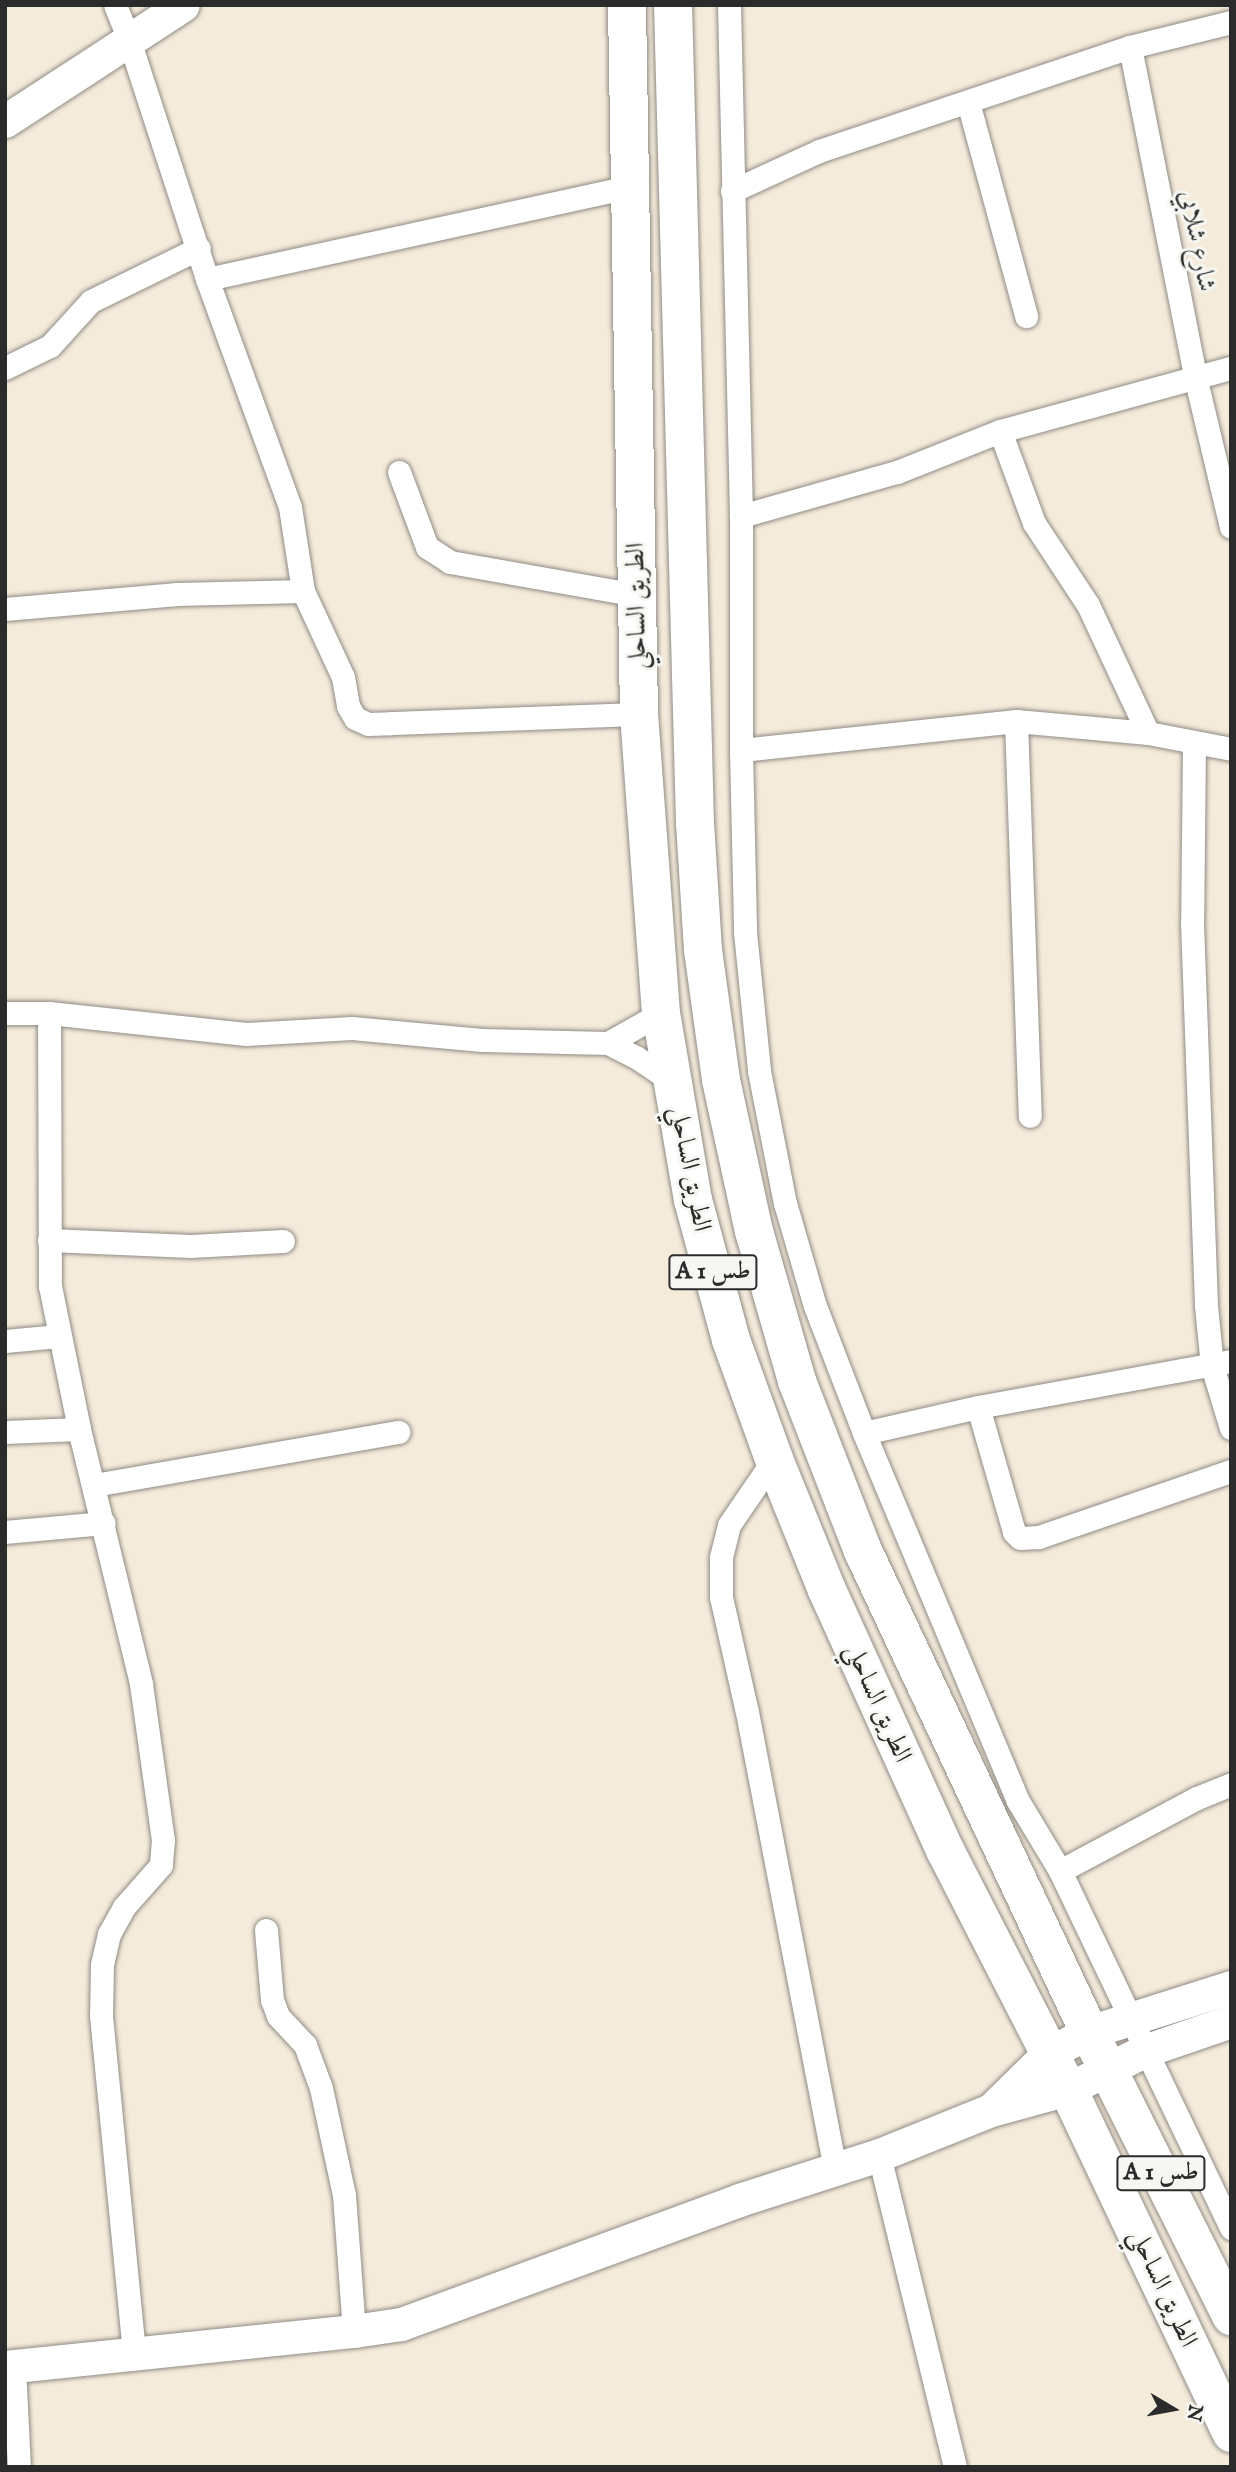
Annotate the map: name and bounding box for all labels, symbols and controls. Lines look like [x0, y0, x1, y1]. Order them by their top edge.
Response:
street label: شارع شلابي [1172, 188, 1222, 294]
street label: الطريق الساحلي [620, 542, 654, 670]
street label: الطريق الساحلي [663, 1104, 717, 1234]
road number: A 1 طس [668, 1252, 758, 1292]
street label: الطريق الساحلي [838, 1639, 918, 1767]
road number: A 1 طس [1116, 2152, 1206, 2194]
street label: الطريق الساحلي [1122, 2224, 1204, 2352]
north arrow [1138, 2374, 1208, 2444]
text: N [1180, 2402, 1207, 2423]

